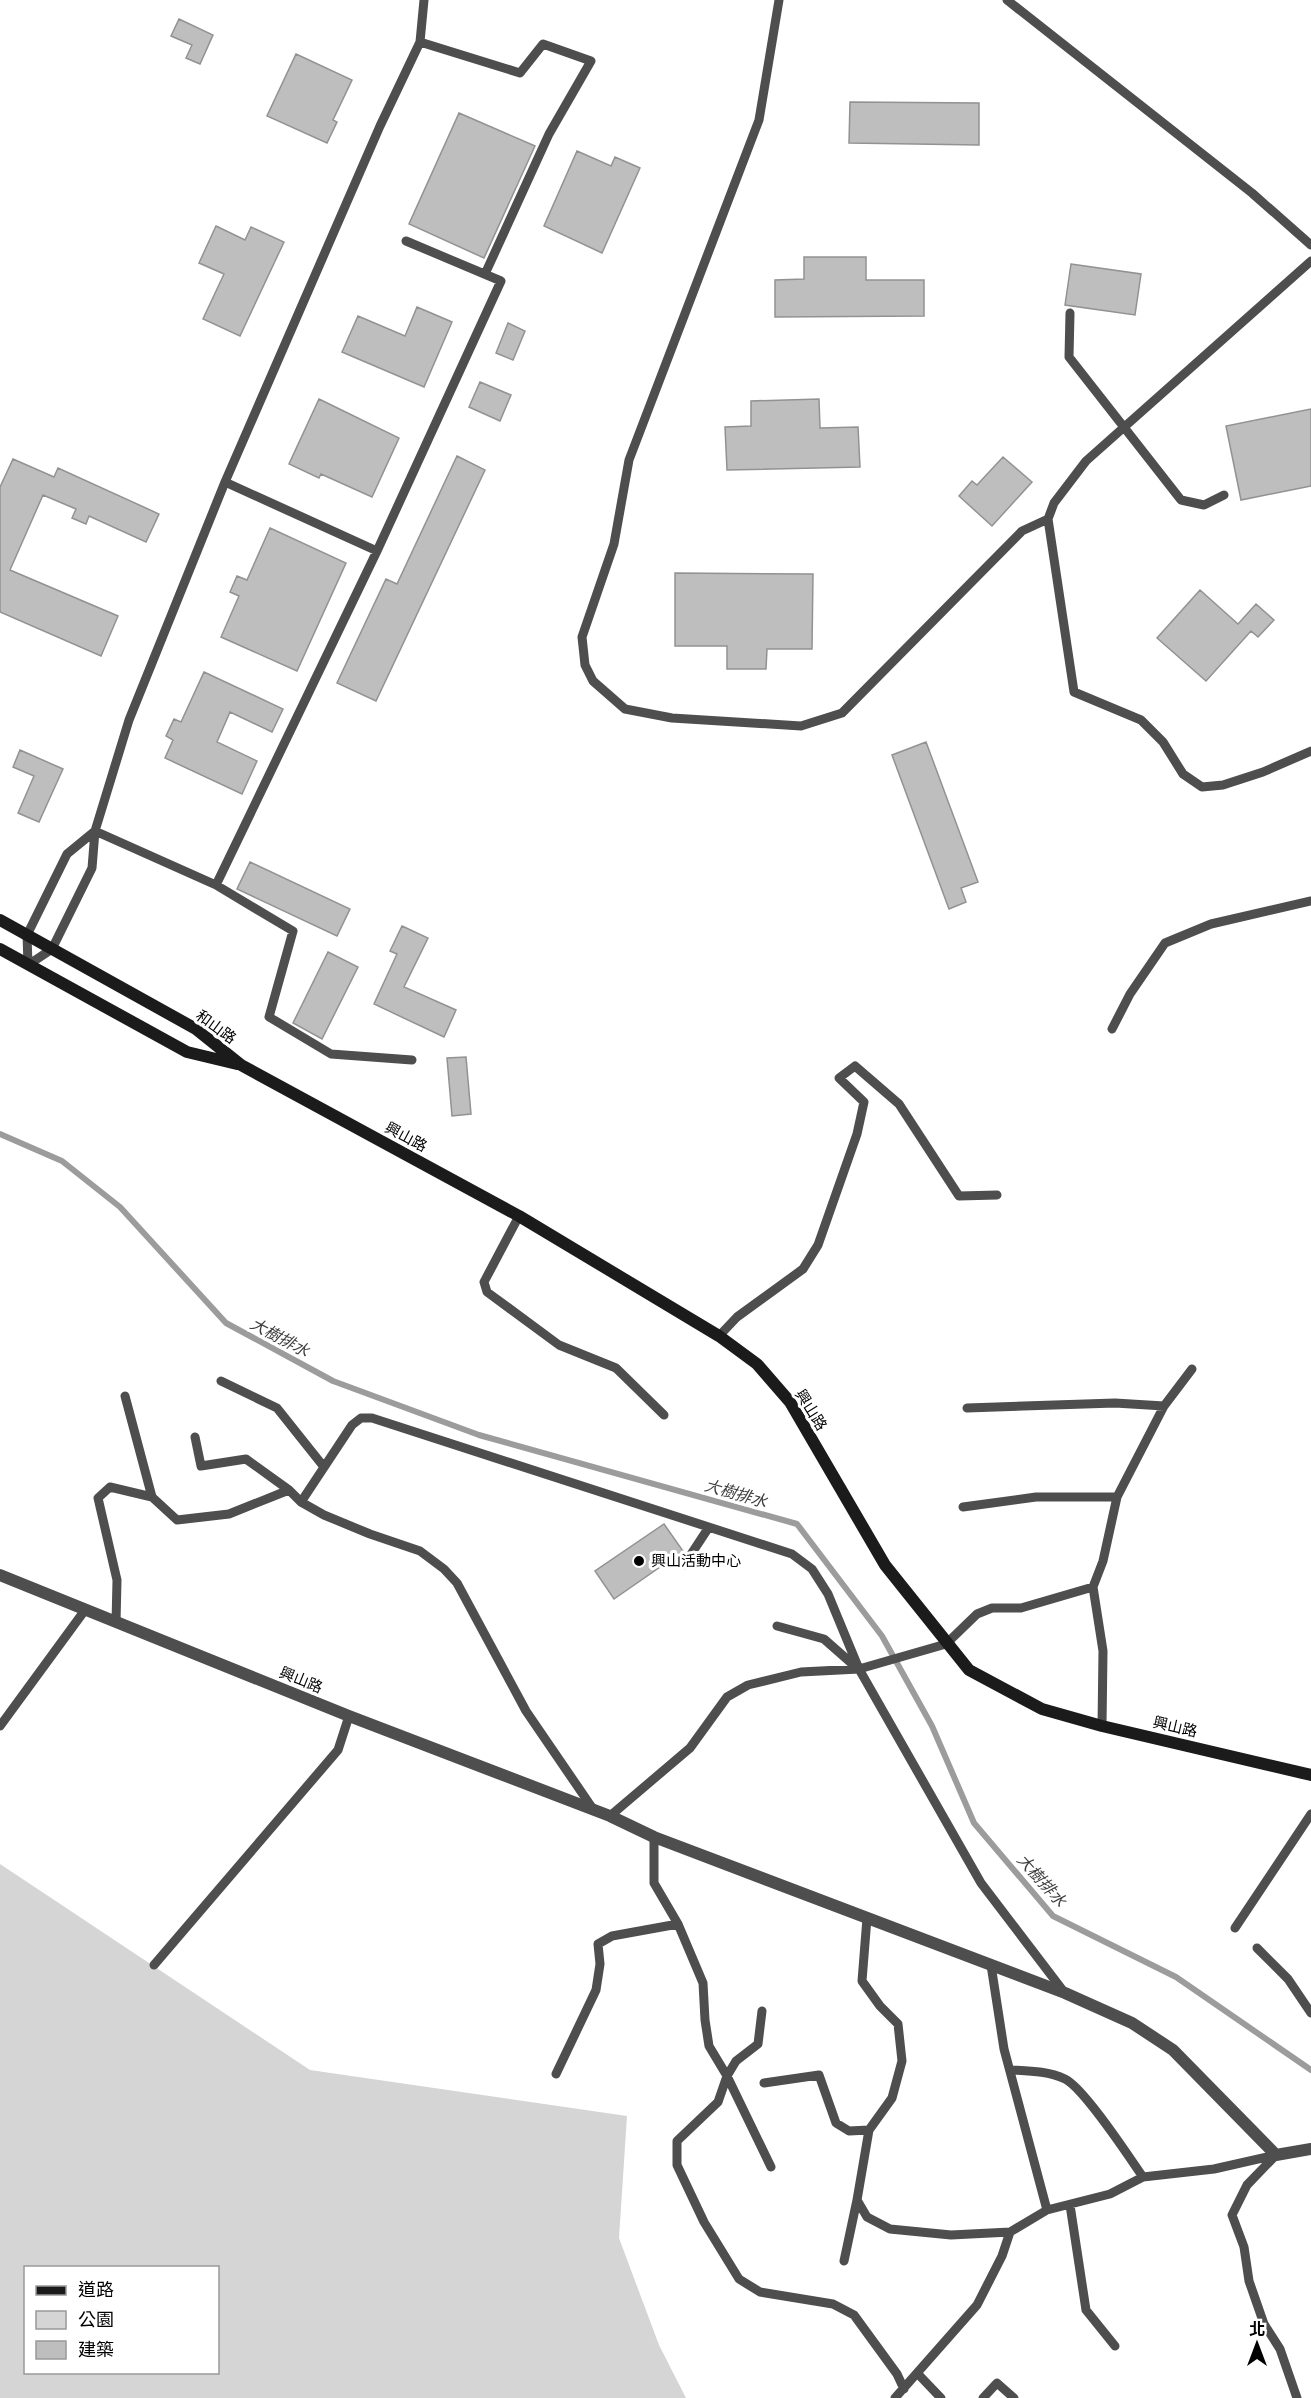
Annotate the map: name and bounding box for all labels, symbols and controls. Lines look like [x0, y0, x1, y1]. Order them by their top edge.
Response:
street label: 和山路 [191, 1004, 241, 1049]
street label: 興山路 [381, 1116, 432, 1157]
water label: 大樹排水 [246, 1311, 315, 1363]
street label: 興山路 [790, 1385, 833, 1435]
water label: 大樹排水 [702, 1473, 771, 1514]
place label: 興山活動中心 [651, 1549, 741, 1572]
marker: 興山活動中心 [632, 1554, 646, 1568]
street label: 興山路 [276, 1660, 326, 1699]
street label: 興山路 [1151, 1710, 1200, 1743]
water label: 大樹排水 [1012, 1848, 1073, 1913]
legend [24, 2266, 219, 2374]
text: 道路 [78, 2276, 114, 2303]
text: 公園 [78, 2306, 114, 2333]
north arrow [1227, 2314, 1287, 2374]
text: 北 [1249, 2317, 1265, 2341]
text: 建築 [78, 2336, 114, 2363]

